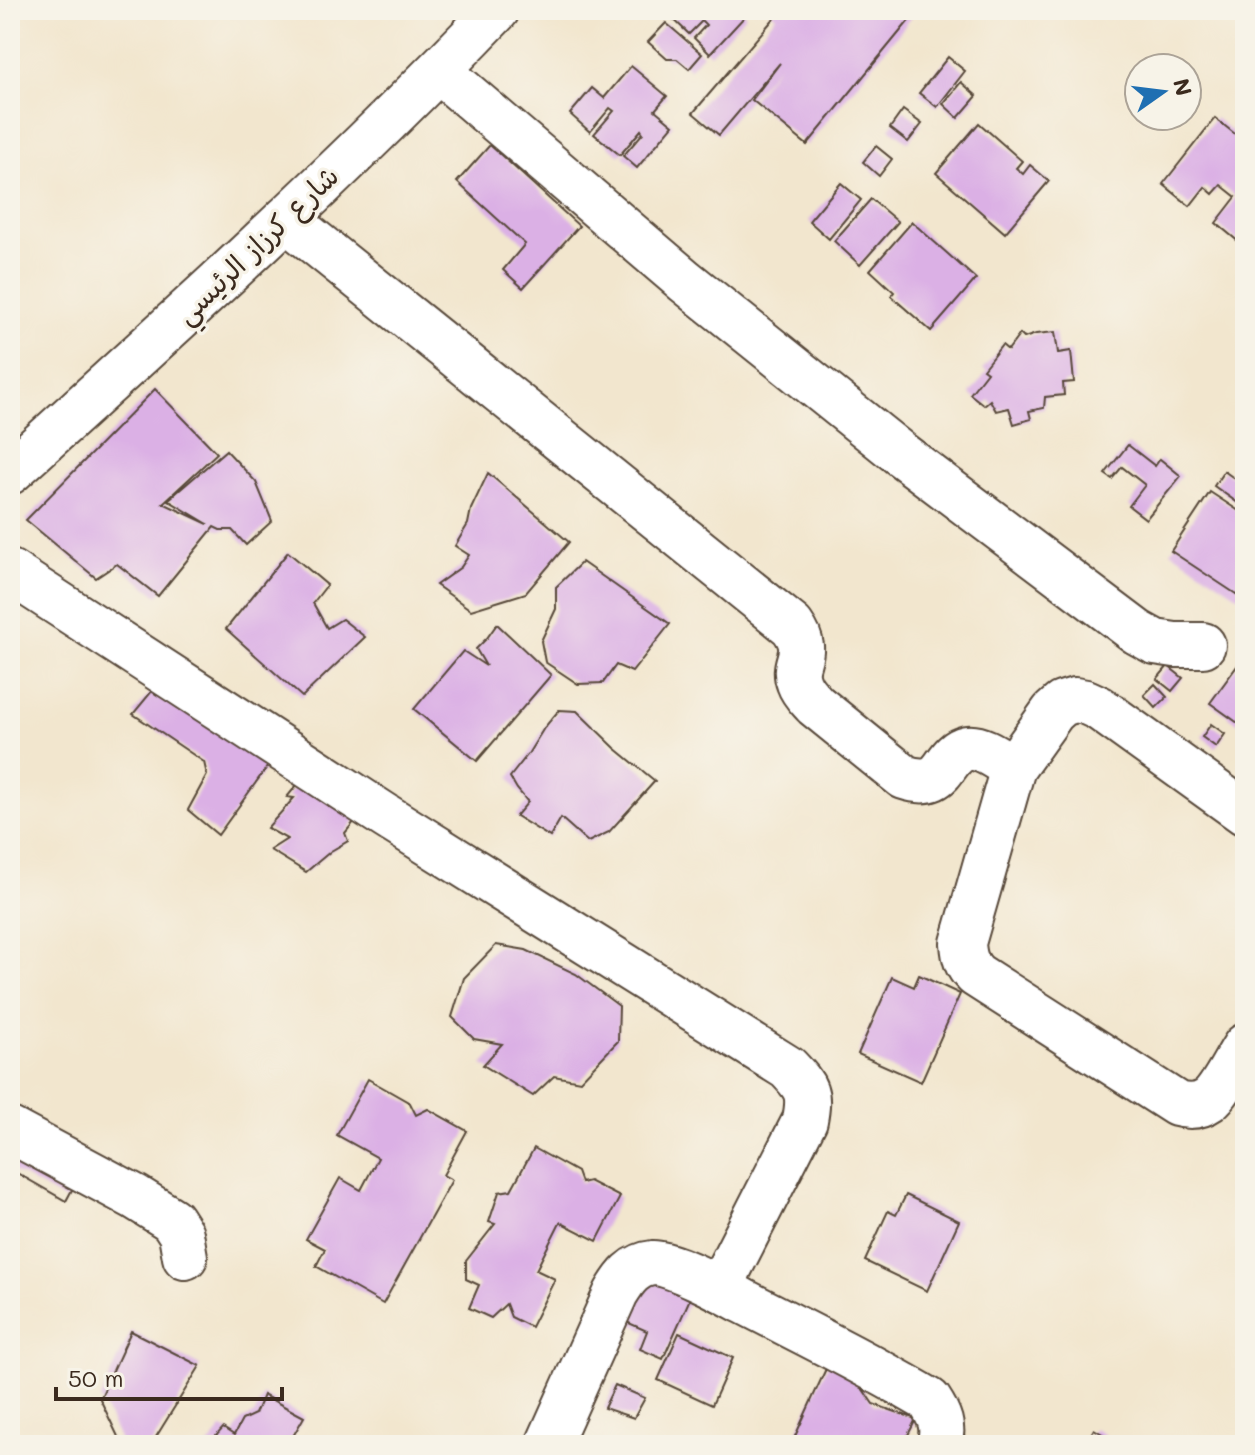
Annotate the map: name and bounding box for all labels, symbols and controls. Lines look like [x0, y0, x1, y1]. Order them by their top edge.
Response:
north arrow [1123, 52, 1203, 132]
text: N [1167, 75, 1199, 99]
street label: شارع كرزاز الرئيسي [167, 157, 351, 337]
scale bar [56, 1351, 282, 1401]
text: 50 m [68, 1362, 124, 1393]

